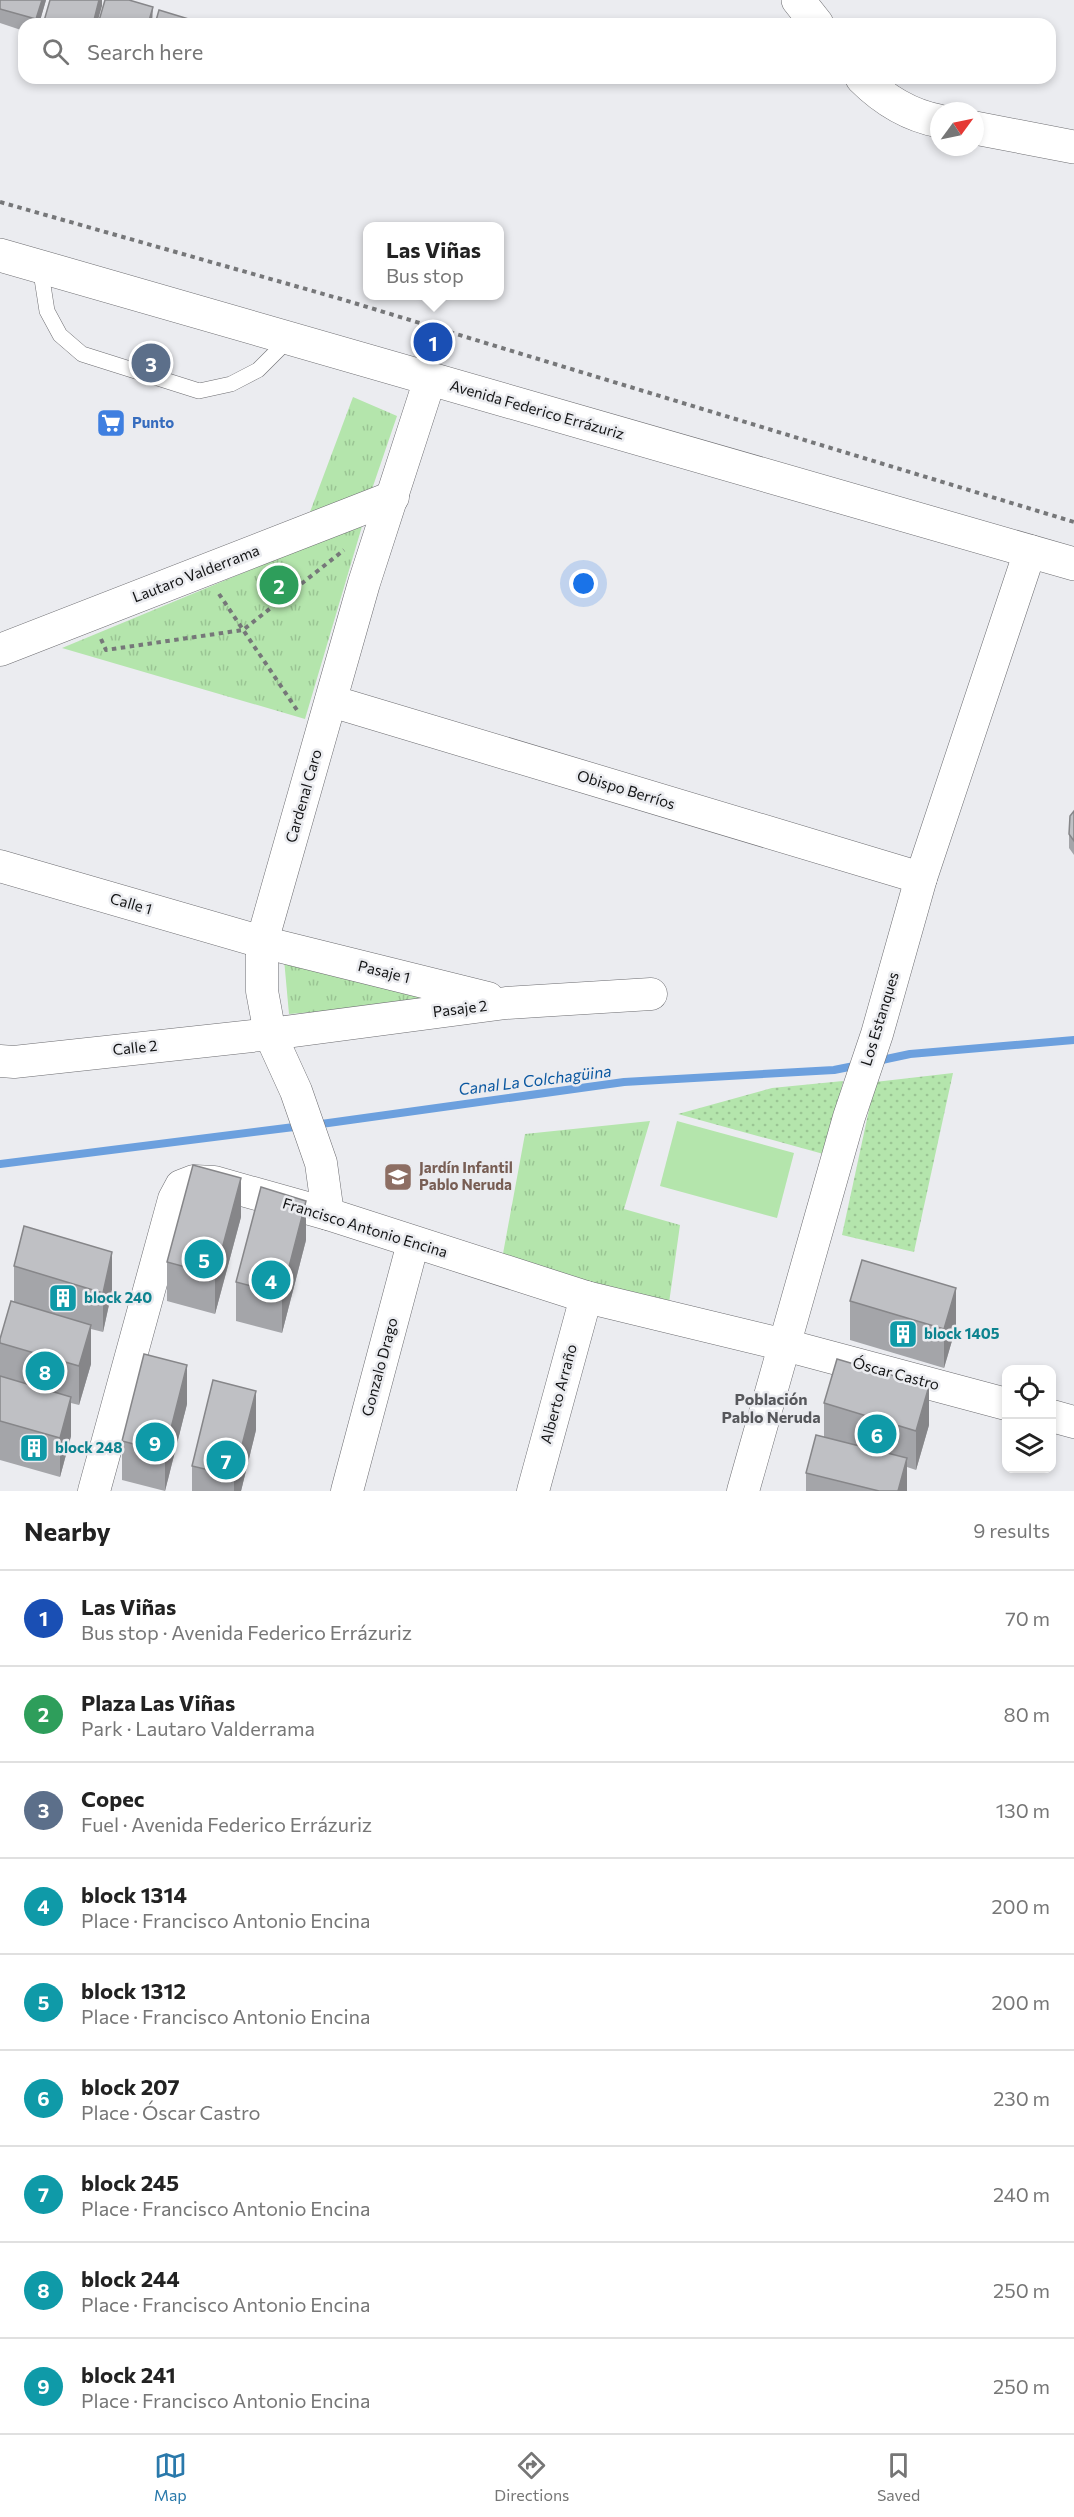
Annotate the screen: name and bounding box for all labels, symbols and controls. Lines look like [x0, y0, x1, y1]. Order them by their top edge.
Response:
search box [18, 18, 1056, 84]
icon: search [39, 35, 72, 68]
text: Search here [87, 38, 203, 65]
north arrow [930, 102, 984, 156]
popup [363, 222, 504, 300]
text: Las Viñas [386, 236, 481, 263]
text: Bus stop [386, 263, 464, 287]
pin: 1 [414, 320, 452, 364]
pin: 3 [132, 340, 170, 386]
street label: Avenida Federico Errázuriz [448, 376, 626, 443]
supermarket icon: Punto [95, 407, 127, 439]
place label: Punto [132, 413, 174, 431]
street label: Lautaro Valderrama [130, 541, 262, 606]
pin: 2 [260, 562, 298, 608]
your location [569, 569, 598, 598]
street label: Cardenal Caro [281, 747, 325, 845]
street label: Obispo Berríos [575, 766, 678, 813]
street label: Calle 1 [108, 888, 154, 918]
street label: Pasaje 1 [356, 956, 412, 986]
street label: Los Estanques [856, 969, 902, 1068]
street label: Pasaje 2 [432, 996, 488, 1020]
street label: Calle 2 [112, 1036, 158, 1058]
water label: Canal La Colchagüina [457, 1061, 612, 1098]
place label: Jardín Infantil Pablo Neruda [419, 1158, 513, 1193]
school or university icon: Jardín Infantil Pablo Neruda [382, 1161, 414, 1193]
street label: Francisco Antonio Encina [281, 1193, 450, 1261]
pin: 5 [184, 1236, 224, 1282]
pin: 4 [252, 1258, 290, 1302]
building icon: block 240 [47, 1282, 79, 1314]
place label: block 240 [84, 1288, 152, 1306]
street label: Gonzalo Drago [357, 1316, 401, 1418]
building icon: block 1405 [887, 1318, 919, 1350]
place label: block 1405 [924, 1324, 1000, 1342]
street label: Alberto Arraño [536, 1342, 580, 1446]
pin: 8 [26, 1348, 64, 1394]
street label: Óscar Castro [851, 1352, 942, 1393]
map controls [1002, 1365, 1056, 1473]
button: locate [1002, 1365, 1056, 1419]
district label: Población Pablo Neruda [721, 1389, 821, 1426]
pin: 6 [858, 1412, 896, 1456]
button: layers [1002, 1419, 1056, 1473]
pin: 9 [136, 1420, 174, 1464]
building icon: block 248 [18, 1432, 50, 1464]
place label: block 248 [55, 1438, 122, 1456]
pin: 7 [206, 1438, 246, 1482]
text: Nearby [24, 1515, 111, 1546]
text: 9 results [973, 1518, 1050, 1542]
text: Las Viñas [81, 1593, 176, 1620]
text: 1 [39, 1606, 48, 1630]
text: 70 m [1005, 1606, 1050, 1630]
text: Bus stop · Avenida Federico Errázuriz [81, 1620, 412, 1644]
text: Plaza Las Viñas [81, 1689, 235, 1716]
text: 2 [38, 1702, 49, 1726]
text: 80 m [1004, 1702, 1050, 1726]
text: Park · Lautaro Valderrama [81, 1716, 315, 1740]
text: Copec [81, 1785, 144, 1812]
text: 3 [38, 1798, 49, 1822]
text: 130 m [996, 1798, 1050, 1822]
text: Fuel · Avenida Federico Errázuriz [81, 1812, 372, 1836]
text: block 1314 [81, 1881, 187, 1908]
text: 4 [37, 1894, 50, 1918]
text: 200 m [992, 1894, 1050, 1918]
text: Place · Francisco Antonio Encina [81, 1908, 371, 1932]
text: block 1312 [81, 1977, 186, 2004]
text: 5 [38, 1990, 49, 2014]
text: 200 m [992, 1990, 1050, 2014]
text: Place · Francisco Antonio Encina [81, 2004, 371, 2028]
text: block 207 [81, 2073, 180, 2100]
text: 6 [37, 2086, 50, 2110]
text: 230 m [993, 2086, 1050, 2110]
text: Place · Óscar Castro [81, 2100, 261, 2124]
text: block 245 [81, 2169, 179, 2196]
text: 7 [38, 2182, 49, 2206]
text: 240 m [993, 2182, 1050, 2206]
text: Place · Francisco Antonio Encina [81, 2196, 371, 2220]
text: block 244 [81, 2265, 180, 2292]
text: 8 [37, 2278, 50, 2302]
text: 250 m [993, 2278, 1050, 2302]
text: Place · Francisco Antonio Encina [81, 2292, 371, 2316]
text: block 241 [81, 2361, 176, 2388]
text: 9 [37, 2374, 50, 2398]
text: 250 m [993, 2374, 1050, 2398]
text: Place · Francisco Antonio Encina [81, 2388, 371, 2412]
tab: Map [154, 2449, 187, 2504]
tab: Directions [494, 2449, 569, 2504]
tab: Saved [877, 2449, 920, 2504]

